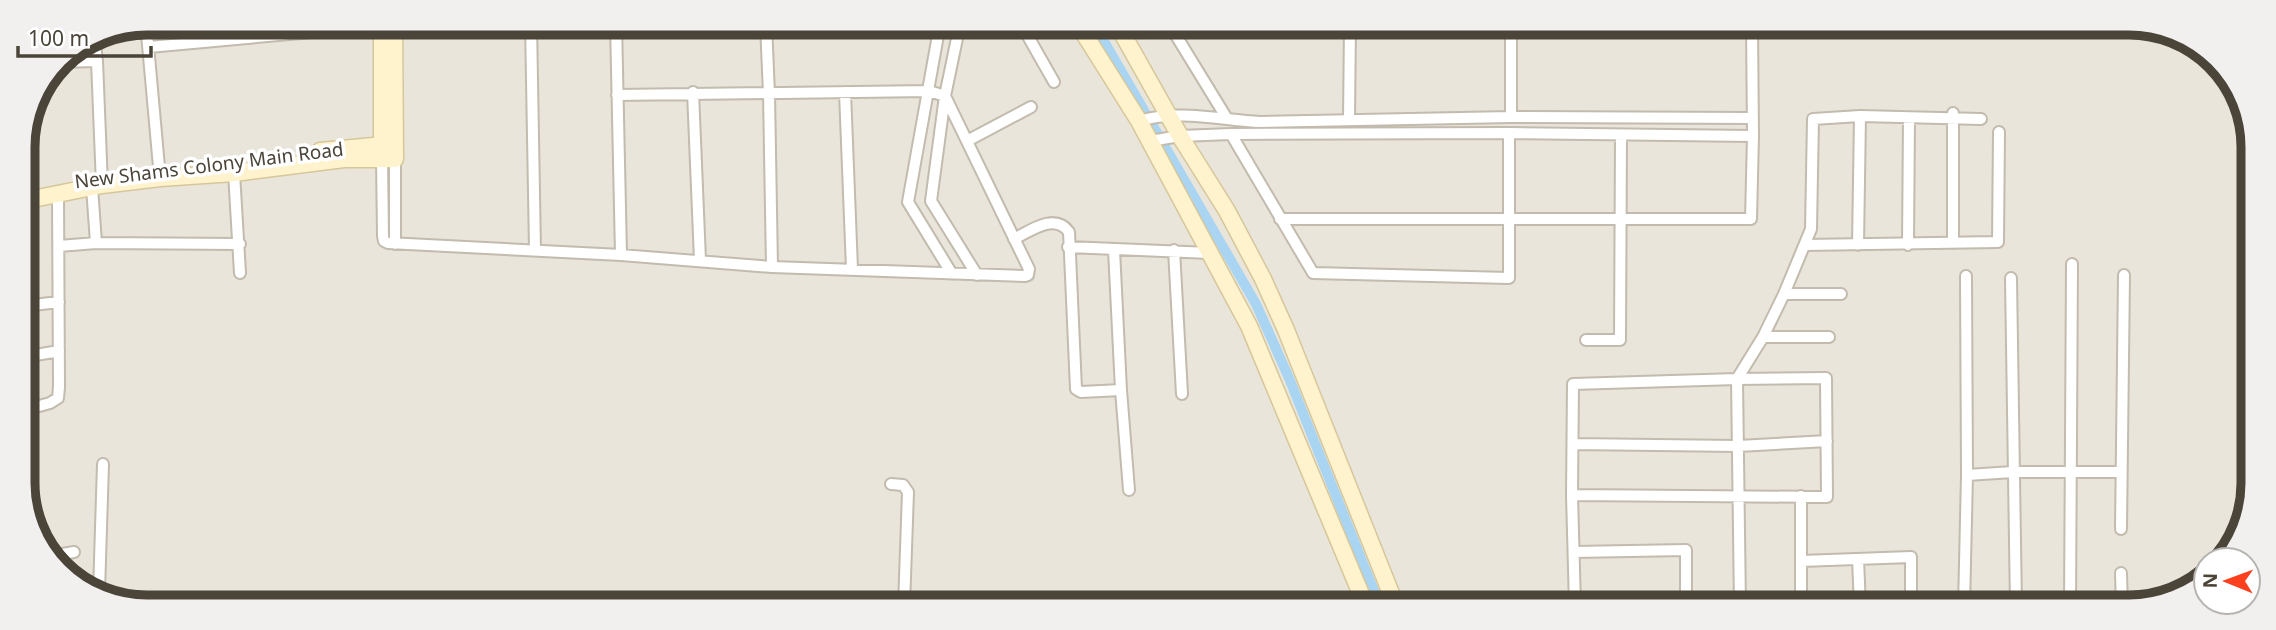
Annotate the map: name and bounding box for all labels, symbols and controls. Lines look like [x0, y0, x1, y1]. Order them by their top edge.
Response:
scale bar [18, 14, 150, 58]
text: 100 m [28, 24, 89, 52]
street label: New Shams Colony Main Road [73, 136, 345, 194]
north arrow [2192, 546, 2262, 616]
text: N [2197, 573, 2223, 589]

